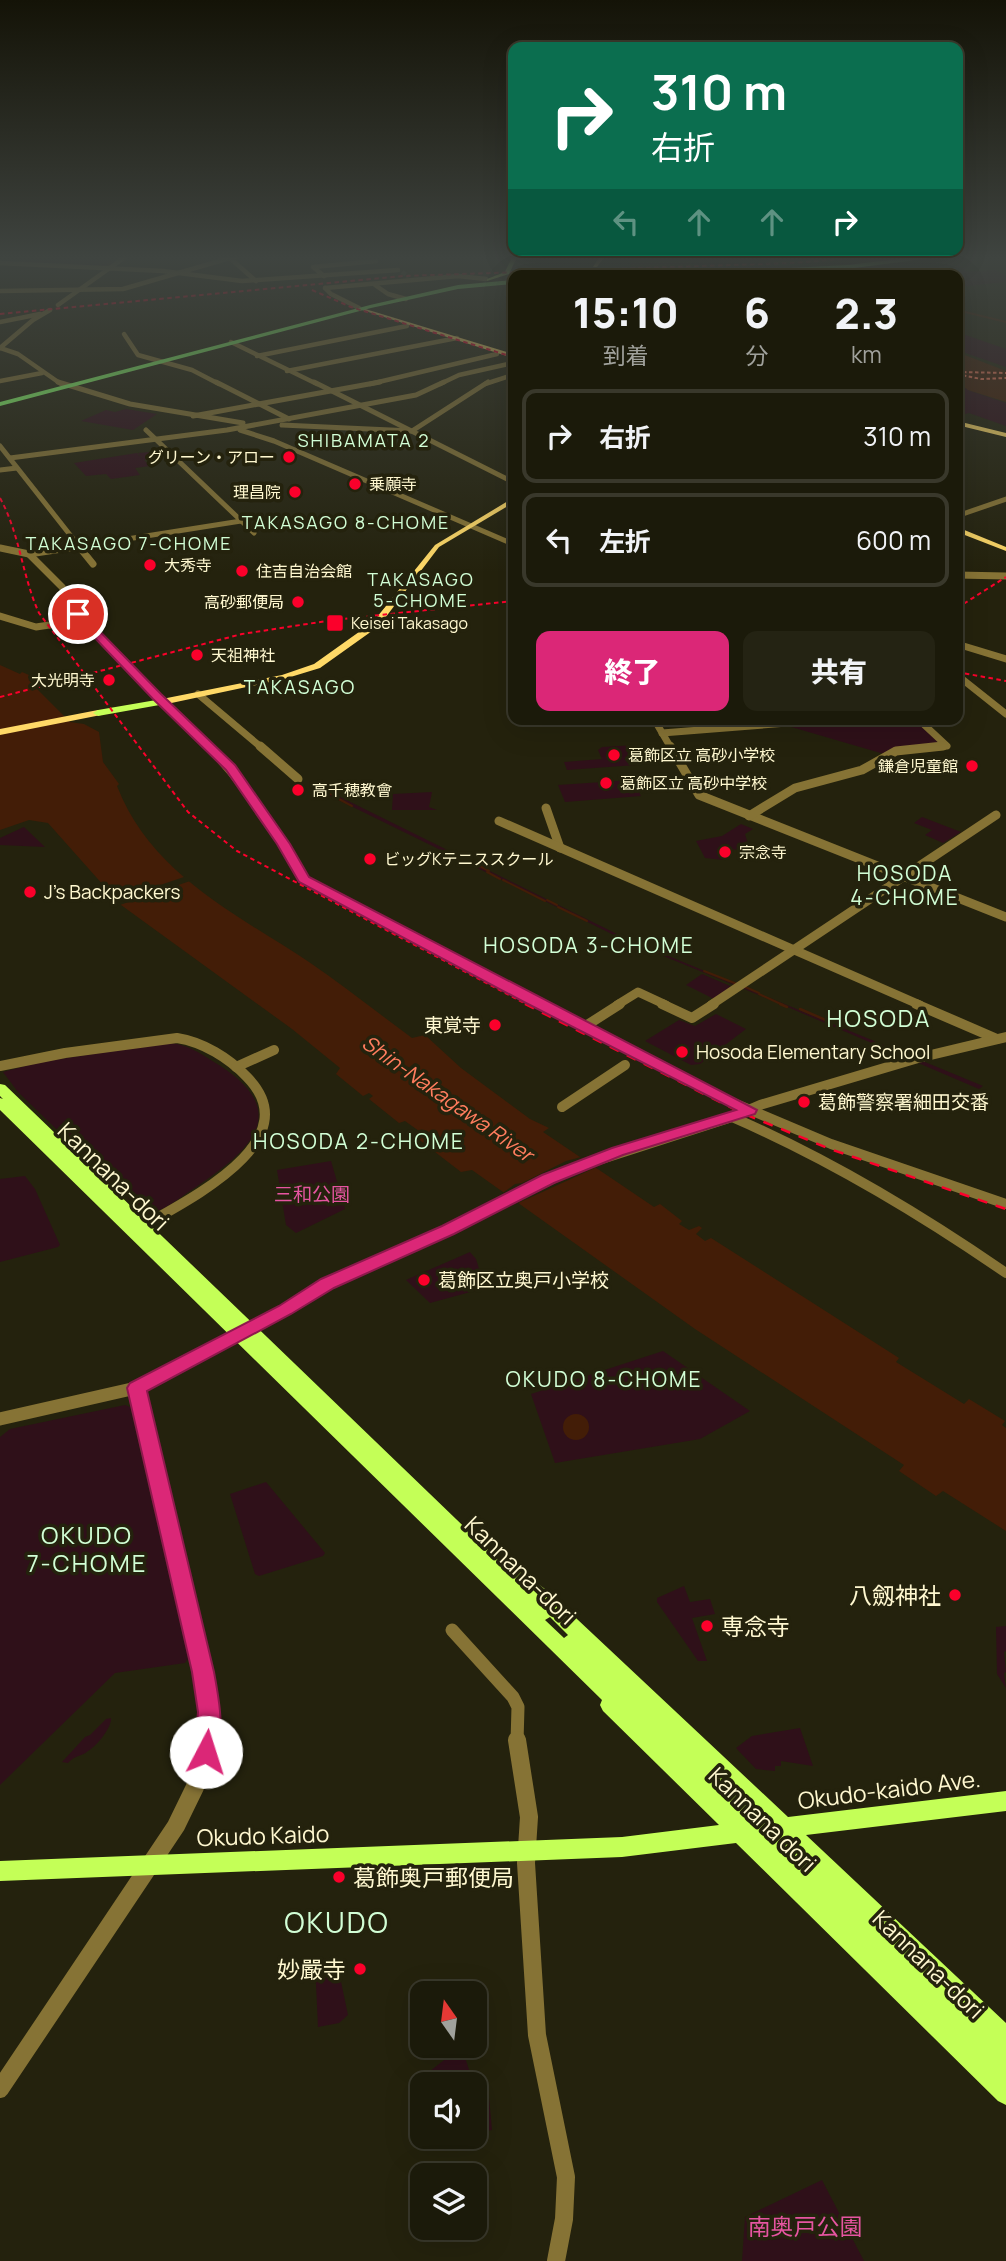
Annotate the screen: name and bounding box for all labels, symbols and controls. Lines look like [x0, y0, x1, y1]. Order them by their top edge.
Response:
text: 310 m [651, 58, 787, 125]
icon: right [536, 70, 627, 161]
text: 右折 [651, 125, 715, 169]
icon: left [607, 203, 645, 241]
icon: ahead [680, 203, 718, 241]
icon: ahead [753, 203, 791, 241]
icon: right [826, 203, 864, 241]
text: 15:10 [573, 283, 679, 341]
text: 6 [744, 283, 770, 341]
text: 2.3 [835, 284, 898, 342]
text: km [851, 338, 882, 370]
text: 到着 [603, 339, 649, 371]
text: 分 [745, 339, 768, 371]
icon: right [540, 417, 578, 455]
text: 310 m [863, 418, 931, 454]
text: 右折 [599, 419, 651, 455]
district label: SHIBAMATA 2 [297, 428, 431, 452]
place label: グリーン・アロー [148, 446, 275, 468]
marker: グリーン・アロー [281, 449, 297, 465]
place label: 乗願寺 [369, 473, 417, 495]
marker: 乗願寺 [347, 476, 363, 492]
place label: 理昌院 [233, 481, 281, 503]
marker: 理昌院 [287, 484, 303, 500]
district label: TAKASAGO 8-CHOME [242, 510, 450, 534]
icon: left [540, 521, 578, 559]
text: 600 m [856, 522, 931, 558]
text: 左折 [599, 523, 651, 559]
district label: TAKASAGO 7-CHOME [26, 531, 232, 555]
place label: 大秀寺 [164, 554, 212, 576]
marker: 大秀寺 [142, 557, 158, 573]
place label: 住吉自治会館 [256, 560, 352, 582]
marker: 住吉自治会館 [234, 563, 250, 579]
district label: TAKASAGO 5-CHOME [367, 567, 475, 612]
pin [48, 584, 108, 644]
place label: 高砂郵便局 [204, 591, 284, 613]
marker: 高砂郵便局 [290, 594, 306, 610]
icon: arrive [59, 595, 97, 633]
place label: Keisei Takasago [351, 612, 468, 634]
marker: Keisei Takasago [325, 613, 345, 633]
button: 終了 [536, 631, 729, 711]
button: 共有 [743, 631, 935, 711]
place label: 天祖神社 [211, 644, 275, 666]
marker: 天祖神社 [189, 647, 205, 663]
place label: 大光明寺 [31, 669, 95, 691]
marker: 大光明寺 [101, 672, 117, 688]
district label: TAKASAGO [244, 674, 356, 700]
place label: 葛飾区立 高砂小学校 [628, 744, 775, 766]
marker: 葛飾区立 高砂小学校 [606, 747, 622, 763]
place label: 鎌倉児童館 [878, 755, 958, 777]
marker: 鎌倉児童館 [964, 758, 980, 774]
place label: 葛飾区立 高砂中学校 [620, 772, 767, 794]
marker: 葛飾区立 高砂中学校 [598, 775, 614, 791]
place label: 高千穂教會 [312, 779, 392, 801]
marker: 高千穂教會 [290, 782, 306, 798]
place label: 宗念寺 [739, 841, 787, 863]
marker: 宗念寺 [717, 844, 733, 860]
place label: ビッグKテニススクール [384, 848, 554, 870]
marker: ビッグKテニススクール [362, 851, 378, 867]
district label: HOSODA 4-CHOME [850, 859, 960, 911]
place label: J's Backpackers [44, 879, 181, 905]
marker: J's Backpackers [22, 884, 38, 900]
district label: HOSODA 3-CHOME [483, 931, 695, 959]
district label: HOSODA [827, 1002, 931, 1034]
place label: 東覚寺 [424, 1012, 481, 1038]
marker: 東覚寺 [487, 1017, 503, 1033]
water label: Shin-Nakagawa River [357, 1028, 541, 1169]
place label: Hosoda Elementary School [696, 1039, 930, 1065]
marker: Hosoda Elementary School [674, 1044, 690, 1060]
place label: 葛飾警察署細田交番 [818, 1089, 989, 1115]
marker: 葛飾警察署細田交番 [796, 1094, 812, 1110]
street label: Kannana-dori [51, 1115, 177, 1237]
district label: HOSODA 2-CHOME [253, 1127, 465, 1155]
park label: 三和公園 [274, 1181, 350, 1207]
place label: 葛飾区立奥戸小学校 [438, 1267, 609, 1293]
marker: 葛飾区立奥戸小学校 [416, 1272, 432, 1288]
district label: OKUDO 8-CHOME [505, 1365, 703, 1393]
street label: Kannana-dori [458, 1509, 584, 1631]
district label: OKUDO 7-CHOME [27, 1518, 147, 1579]
place label: 八劔神社 [849, 1579, 941, 1611]
marker: 八劔神社 [947, 1587, 963, 1603]
place label: 専念寺 [721, 1610, 790, 1642]
marker: 専念寺 [699, 1618, 715, 1634]
position arrow [169, 1715, 243, 1789]
street label: Kannana dori [702, 1759, 824, 1879]
street label: Okudo-kaido Ave. [796, 1762, 982, 1816]
street label: Okudo Kaido [196, 1817, 330, 1853]
place label: 葛飾奥戸郵便局 [353, 1861, 514, 1893]
marker: 葛飾奥戸郵便局 [331, 1869, 347, 1885]
district label: OKUDO [284, 1903, 390, 1941]
street label: Kannana-dori [866, 1903, 992, 2025]
place label: 妙嚴寺 [277, 1953, 346, 1985]
marker: 妙嚴寺 [352, 1961, 368, 1977]
north arrow [410, 1981, 486, 2058]
map controls [410, 1981, 487, 2240]
button: sound [410, 2072, 487, 2149]
button: layers [410, 2163, 487, 2240]
park label: 南奥戸公園 [748, 2210, 863, 2242]

